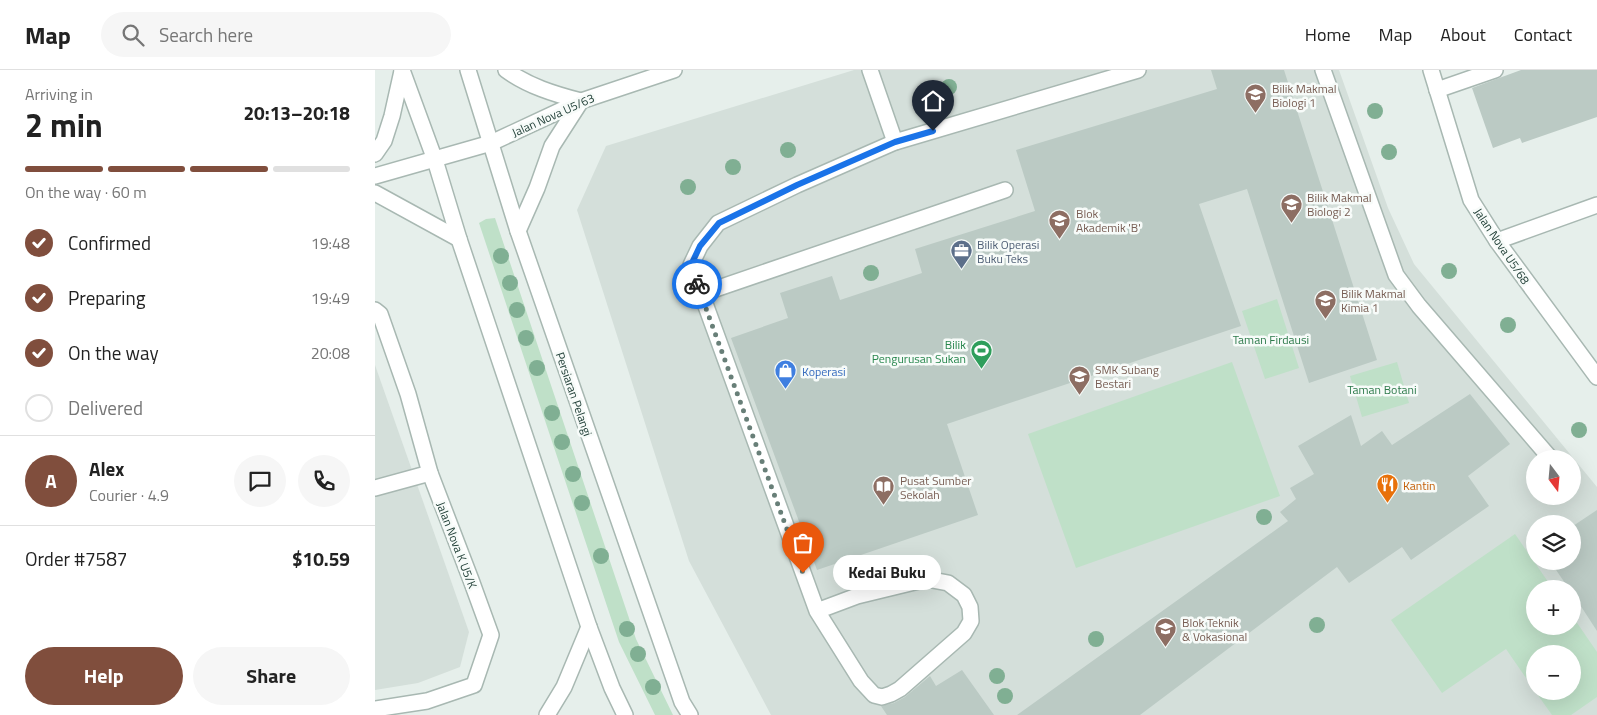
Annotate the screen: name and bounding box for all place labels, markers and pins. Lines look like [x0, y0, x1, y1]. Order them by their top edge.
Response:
place label: Bilik Makmal Biologi 1 [1272, 79, 1336, 112]
pin [912, 80, 954, 131]
school or university icon: Bilik Makmal Biologi 1 [1244, 83, 1268, 114]
place label: Bilik Makmal Biologi 2 [1307, 188, 1371, 221]
school or university icon: Bilik Makmal Biologi 2 [1279, 192, 1303, 223]
place label: Blok Akademik 'B' [1076, 204, 1141, 237]
school or university icon: Blok Akademik 'B' [1048, 208, 1072, 239]
place label: Bilik Operasi Buku Teks [977, 235, 1040, 268]
office icon: Bilik Operasi Buku Teks [949, 239, 973, 270]
place label: Bilik Makmal Kimia 1 [1341, 284, 1405, 317]
school or university icon: Bilik Makmal Kimia 1 [1313, 288, 1337, 319]
place label: Bilik Pengurusan Sukan [872, 335, 966, 368]
sports icon: Bilik Pengurusan Sukan [970, 339, 994, 370]
shop icon: Koperasi [774, 359, 798, 390]
place label: SMK Subang Bestari [1095, 360, 1159, 393]
place label: Koperasi [802, 362, 846, 381]
school or university icon: SMK Subang Bestari [1067, 364, 1091, 395]
place label: Pusat Sumber Sekolah [900, 471, 971, 504]
restaurant icon: Kantin [1375, 473, 1399, 504]
library icon: Pusat Sumber Sekolah [872, 475, 896, 506]
place label: Kantin [1403, 476, 1436, 495]
pin [782, 522, 824, 573]
callout: Kedai Buku [833, 556, 941, 590]
place label: Blok Teknik & Vokasional [1182, 613, 1247, 646]
school or university icon: Blok Teknik & Vokasional [1154, 617, 1178, 648]

